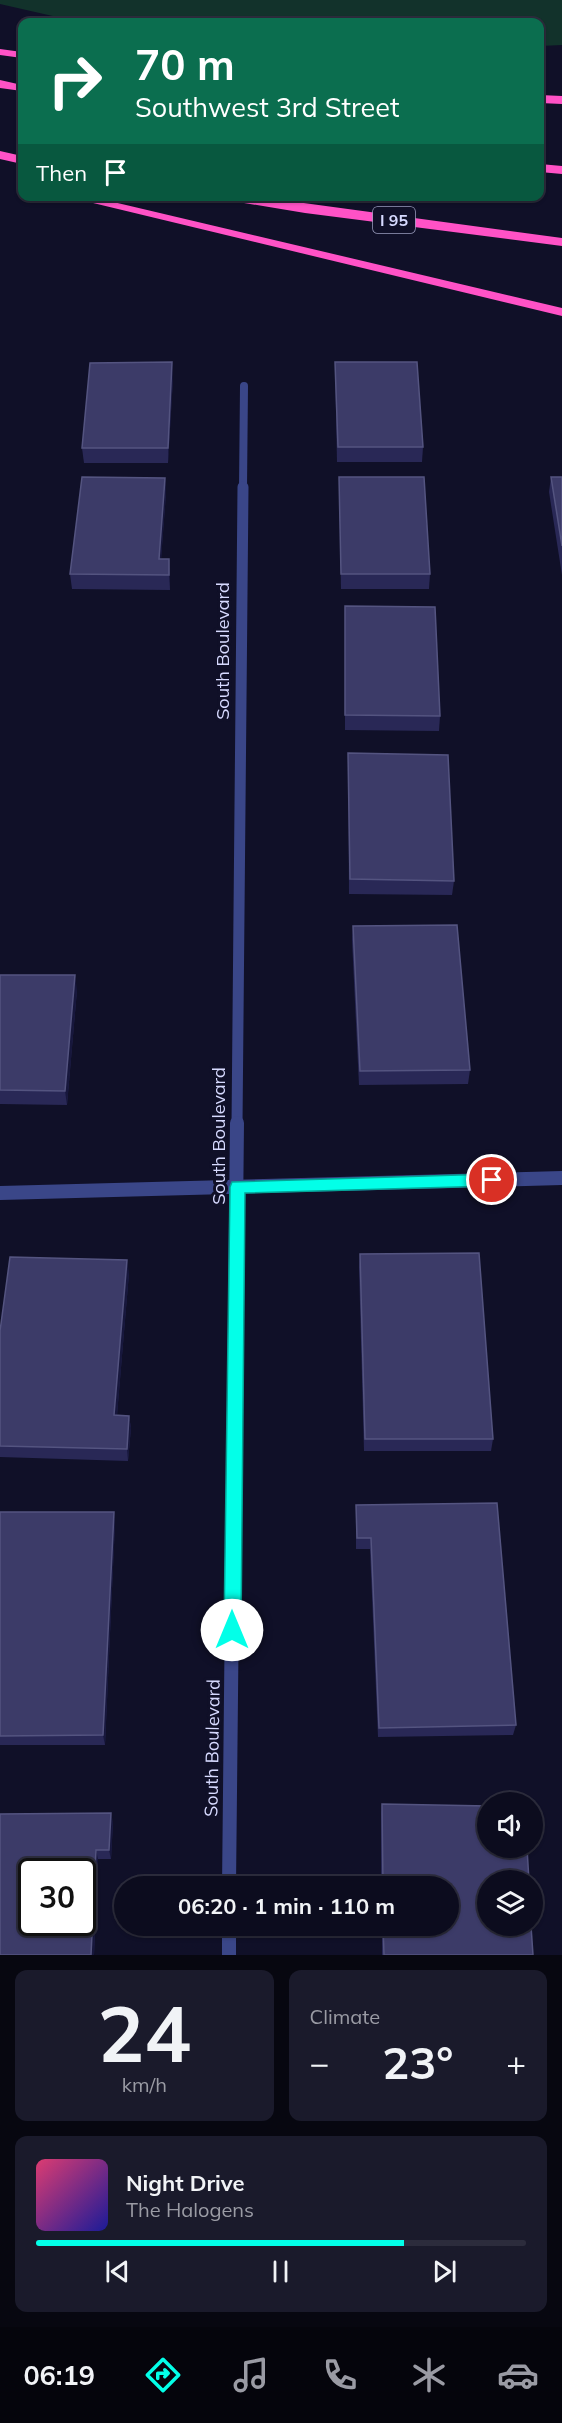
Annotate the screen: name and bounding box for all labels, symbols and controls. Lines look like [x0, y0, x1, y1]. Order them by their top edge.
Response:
text: 70 m [135, 38, 235, 91]
icon: right [36, 42, 114, 120]
text: Southwest 3rd Street [135, 90, 399, 124]
icon: arrive [99, 156, 132, 189]
text: Then [36, 159, 87, 187]
road number: I 95 [373, 207, 415, 233]
street label: South Boulevard [211, 582, 234, 720]
street label: South Boulevard [207, 1067, 230, 1205]
pin [466, 1154, 517, 1205]
icon: arrive [475, 1163, 508, 1196]
position arrow [200, 1598, 264, 1662]
street label: South Boulevard [199, 1679, 225, 1817]
map controls [477, 1792, 543, 1936]
button: sound [477, 1792, 543, 1858]
speed limit sign: 30 [18, 1858, 96, 1936]
button: layers [477, 1870, 543, 1936]
text: 06:20 · 1 min · 110 m [178, 1892, 395, 1920]
text: 24 [97, 1984, 191, 2082]
text: Climate [310, 2004, 380, 2029]
text: 23° [382, 2034, 453, 2090]
text: − [310, 2042, 329, 2083]
text: + [506, 2042, 526, 2083]
text: km/h [122, 2072, 167, 2097]
text: Night Drive [126, 2169, 245, 2197]
text: The Halogens [126, 2197, 254, 2222]
icon: previous [101, 2255, 134, 2288]
icon: pause [264, 2255, 297, 2288]
icon: next [428, 2255, 461, 2288]
icon: directions [142, 2354, 184, 2396]
icon: music [230, 2354, 272, 2396]
icon: phone [319, 2354, 361, 2396]
icon: climate [408, 2354, 450, 2396]
icon: car [497, 2354, 539, 2396]
text: 06:19 [23, 2358, 95, 2392]

